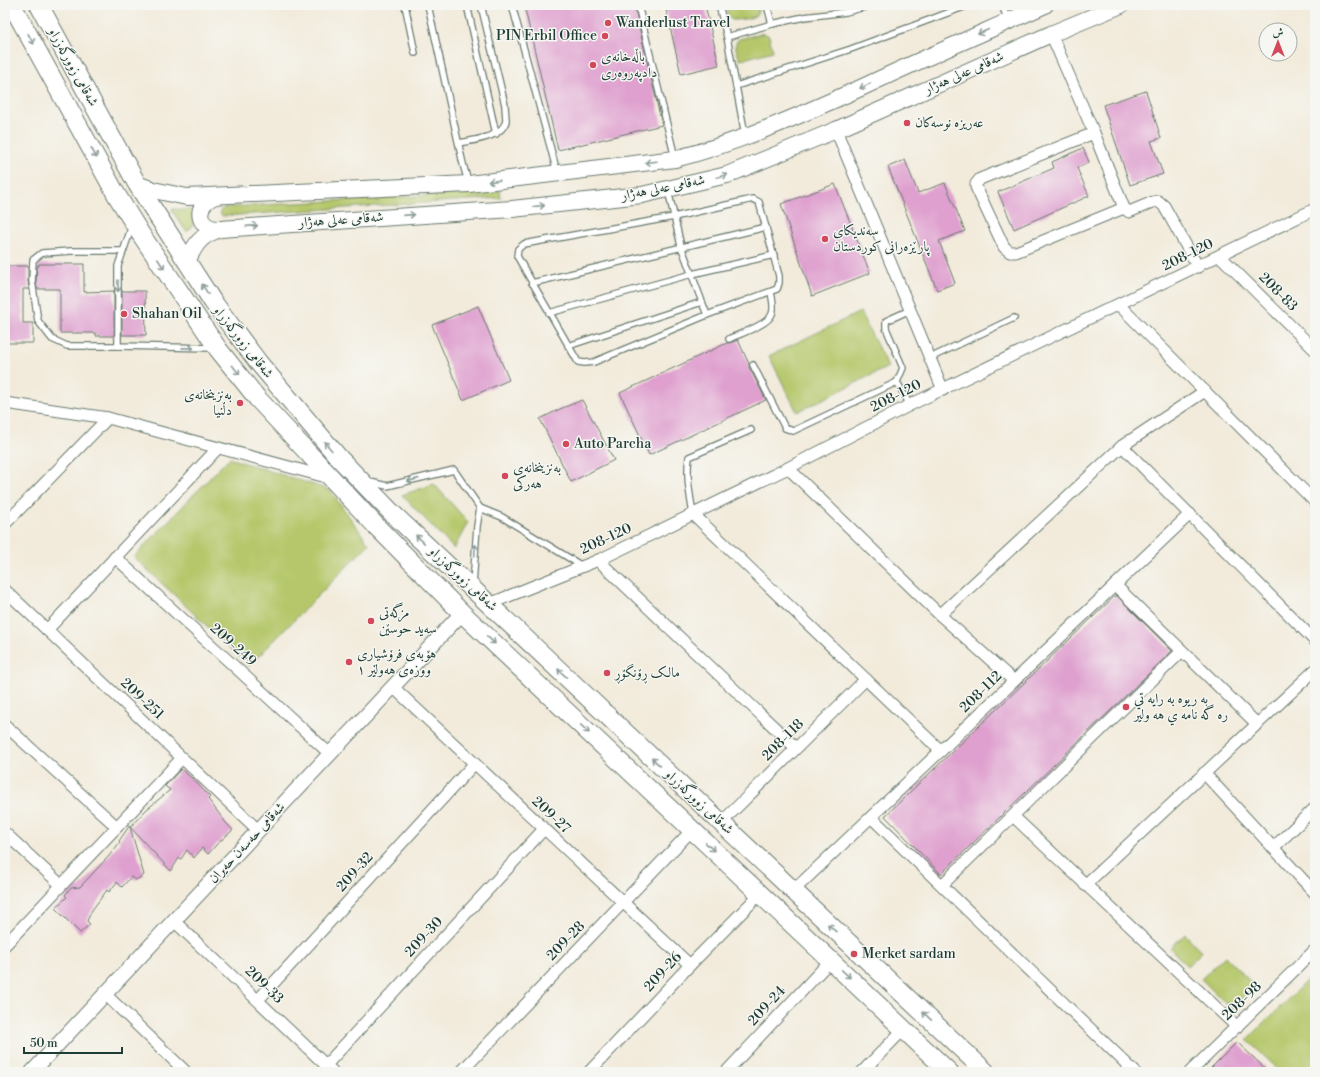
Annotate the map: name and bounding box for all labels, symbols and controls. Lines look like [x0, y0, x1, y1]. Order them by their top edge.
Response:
place label: Wanderlust Travel [615, 14, 730, 32]
marker: Wanderlust Travel [603, 18, 613, 28]
street label: شەقامی زوورگەزراو [43, 22, 104, 110]
north arrow [1258, 22, 1298, 62]
text: ش [1273, 26, 1284, 40]
place label: PIN Erbil Office [496, 27, 597, 45]
one-way arrow [978, 29, 990, 36]
marker: PIN Erbil Office [600, 31, 610, 41]
one-way arrow [28, 33, 35, 45]
street label: شەقامی عەلی هەژار [920, 47, 1007, 99]
place label: باڵەخانەی دادپەروەری [601, 48, 657, 83]
marker: باڵەخانەی دادپەروەری [588, 60, 598, 70]
one-way arrow [859, 82, 871, 90]
place label: عەریزە نوسەکان [915, 114, 983, 132]
marker: عەریزە نوسەکان [902, 118, 912, 128]
one-way arrow [90, 147, 98, 159]
one-way arrow [645, 158, 658, 166]
street label: شەقامی عەلی هەژار [618, 171, 707, 205]
one-way arrow [715, 172, 728, 179]
one-way arrow [488, 177, 501, 185]
one-way arrow [532, 202, 545, 210]
street label: شەقامی عەلی هەژار [296, 208, 384, 232]
one-way arrow [402, 212, 415, 219]
one-way arrow [245, 222, 258, 229]
place label: سەندیکای پارێزەرانی کوردستان [833, 222, 931, 257]
marker: سەندیکای پارێزەرانی کوردستان [820, 234, 830, 244]
street label: 208-120 [1159, 235, 1217, 275]
one-way arrow [157, 258, 165, 269]
street label: 208-83 [1255, 269, 1301, 315]
one-way arrow [114, 279, 122, 292]
one-way arrow [200, 283, 208, 295]
street label: شەقامی زوورگەزراو [208, 299, 279, 382]
place label: Shahan Oil [132, 305, 202, 323]
marker: Shahan Oil [119, 309, 129, 319]
one-way arrow [181, 344, 194, 352]
one-way arrow [231, 365, 240, 376]
street label: 208-120 [867, 376, 925, 416]
place label: بەنزینخانەی دڵنیا [184, 386, 232, 420]
marker: بەنزینخانەی دڵنیا [235, 398, 245, 408]
place label: Auto Parcha [573, 435, 652, 453]
marker: Auto Parcha [561, 439, 571, 449]
one-way arrow [324, 441, 333, 452]
place label: بەنزینخانەی هەرکی [513, 459, 561, 493]
marker: بەنزینخانەی هەرکی [500, 471, 510, 481]
one-way arrow [407, 476, 420, 484]
street label: 208-120 [577, 519, 635, 559]
one-way arrow [415, 534, 425, 543]
street label: شەقامی زوورگەزراو [423, 540, 503, 616]
one-way arrow [472, 544, 479, 557]
place label: مزگەتی سەید حوسێن [379, 602, 437, 638]
marker: مزگەتی سەید حوسێن [366, 616, 376, 626]
street label: 209-249 [206, 620, 260, 670]
one-way arrow [485, 635, 495, 644]
place label: هۆبەی فرۆشیاری ووزەی هەولێر ١ [357, 645, 436, 679]
marker: هۆبەی فرۆشیاری ووزەی هەولێر ١ [344, 657, 354, 667]
place label: مالک ڕۆنگۆڕ [613, 663, 680, 684]
street label: 208-112 [956, 667, 1006, 717]
one-way arrow [556, 668, 567, 677]
marker: مالک ڕۆنگۆڕ [602, 668, 612, 678]
street label: 209-251 [116, 674, 168, 724]
place label: به ريوه به رايه تي ره گه نامه ي هه ولير [1132, 690, 1228, 726]
marker: به ريوه به رايه تي ره گه نامه ي هه ولير [1121, 702, 1131, 712]
street label: 208-118 [758, 715, 808, 765]
one-way arrow [580, 724, 590, 734]
one-way arrow [651, 757, 661, 767]
street label: شەقامی زوورگەزراو [659, 763, 739, 839]
street label: 209-27 [528, 793, 574, 837]
street label: شەقامی حەسەن حەیران [205, 798, 289, 888]
one-way arrow [705, 842, 715, 852]
street label: 209-32 [333, 849, 377, 895]
street label: 209-30 [401, 913, 447, 961]
street label: 209-28 [543, 918, 589, 964]
one-way arrow [827, 923, 837, 932]
place label: Merket sardam [862, 945, 956, 963]
street label: 209-26 [640, 948, 686, 996]
marker: Merket sardam [849, 949, 859, 959]
street label: 209-33 [241, 962, 287, 1008]
one-way arrow [841, 970, 851, 979]
street label: 208-98 [1218, 978, 1266, 1024]
street label: 209-24 [744, 982, 790, 1030]
one-way arrow [922, 1012, 932, 1021]
scale bar [24, 1029, 122, 1055]
text: 50 m [30, 1036, 58, 1051]

